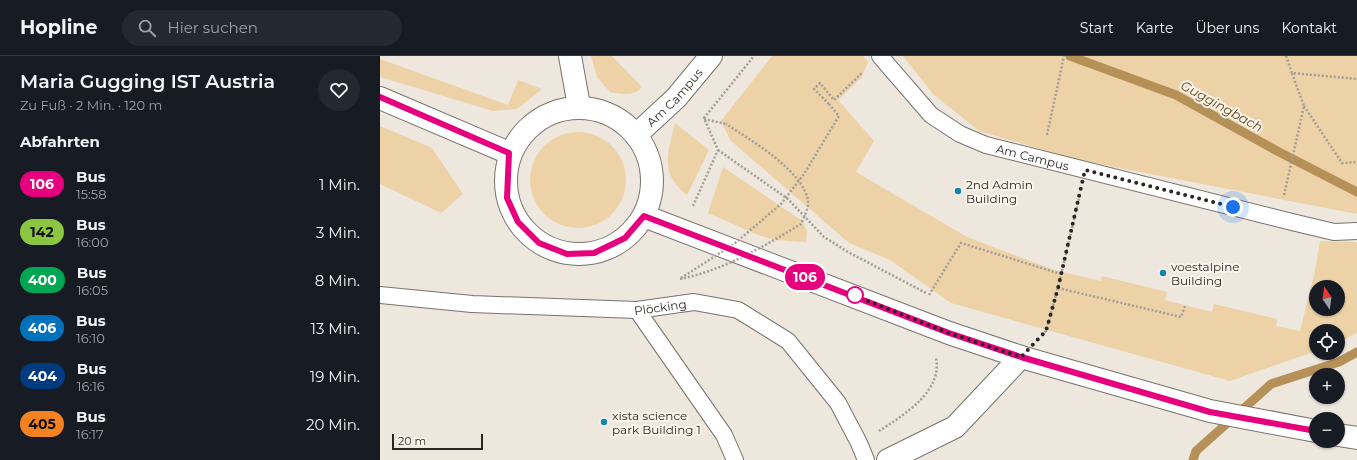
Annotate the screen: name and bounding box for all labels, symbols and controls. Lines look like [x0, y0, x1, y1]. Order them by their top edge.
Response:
search box [122, 10, 402, 46]
text: Hopline [20, 16, 98, 39]
icon: search [136, 17, 158, 39]
text: Hier suchen [168, 18, 258, 37]
text: Start [1080, 19, 1114, 37]
text: Karte [1136, 19, 1173, 37]
text: Über uns [1195, 19, 1259, 37]
text: Kontakt [1281, 19, 1337, 37]
street label: Am Campus [643, 65, 705, 129]
button: heart [318, 69, 360, 111]
text: Maria Gugging IST Austria [20, 70, 275, 93]
water label: Guggingbach [1178, 77, 1266, 135]
text: Zu Fuß · 2 Min. · 120 m [20, 97, 162, 113]
text: Abfahrten [20, 132, 100, 151]
street label: Am Campus [995, 140, 1071, 173]
text: Bus [76, 167, 106, 186]
text: 106 [30, 175, 54, 193]
text: 1 Min. [319, 175, 360, 194]
place label: 2nd Admin Building [966, 177, 1033, 206]
text: 15:58 [76, 186, 106, 202]
marker: 2nd Admin Building [953, 186, 963, 196]
your location [1223, 197, 1243, 217]
text: Bus [76, 215, 106, 234]
text: 142 [30, 223, 54, 241]
text: 3 Min. [316, 223, 360, 242]
text: 16:00 [76, 234, 109, 250]
place label: voestalpine Building [1171, 259, 1240, 288]
text: Bus [77, 263, 106, 282]
line badge: 106 [782, 264, 828, 290]
text: 106 [793, 268, 817, 286]
marker: voestalpine Building [1158, 268, 1168, 278]
text: 400 [28, 271, 57, 289]
text: 8 Min. [315, 271, 360, 290]
north arrow [1309, 280, 1345, 316]
map controls [1309, 280, 1345, 448]
text: 16:05 [77, 282, 108, 298]
unlabelled marker [846, 286, 864, 304]
street label: Plöcking [633, 296, 687, 318]
text: Bus [76, 311, 106, 330]
text: 406 [28, 319, 56, 337]
text: 13 Min. [311, 319, 360, 338]
button: locate [1309, 324, 1345, 360]
text: 16:10 [76, 330, 105, 346]
text: Bus [77, 359, 107, 378]
text: 404 [28, 367, 57, 385]
text: 19 Min. [310, 367, 360, 386]
button: + [1309, 368, 1345, 404]
text: 16:16 [77, 378, 105, 394]
text: Bus [76, 407, 106, 426]
place label: xista science park Building 1 [612, 408, 701, 437]
button: − [1309, 412, 1345, 448]
text: 405 [28, 415, 56, 433]
text: 20 Min. [306, 415, 360, 434]
marker: xista science park Building 1 [599, 417, 609, 427]
text: 16:17 [76, 426, 104, 442]
scale bar [392, 432, 483, 451]
text: 20 m [398, 434, 426, 448]

